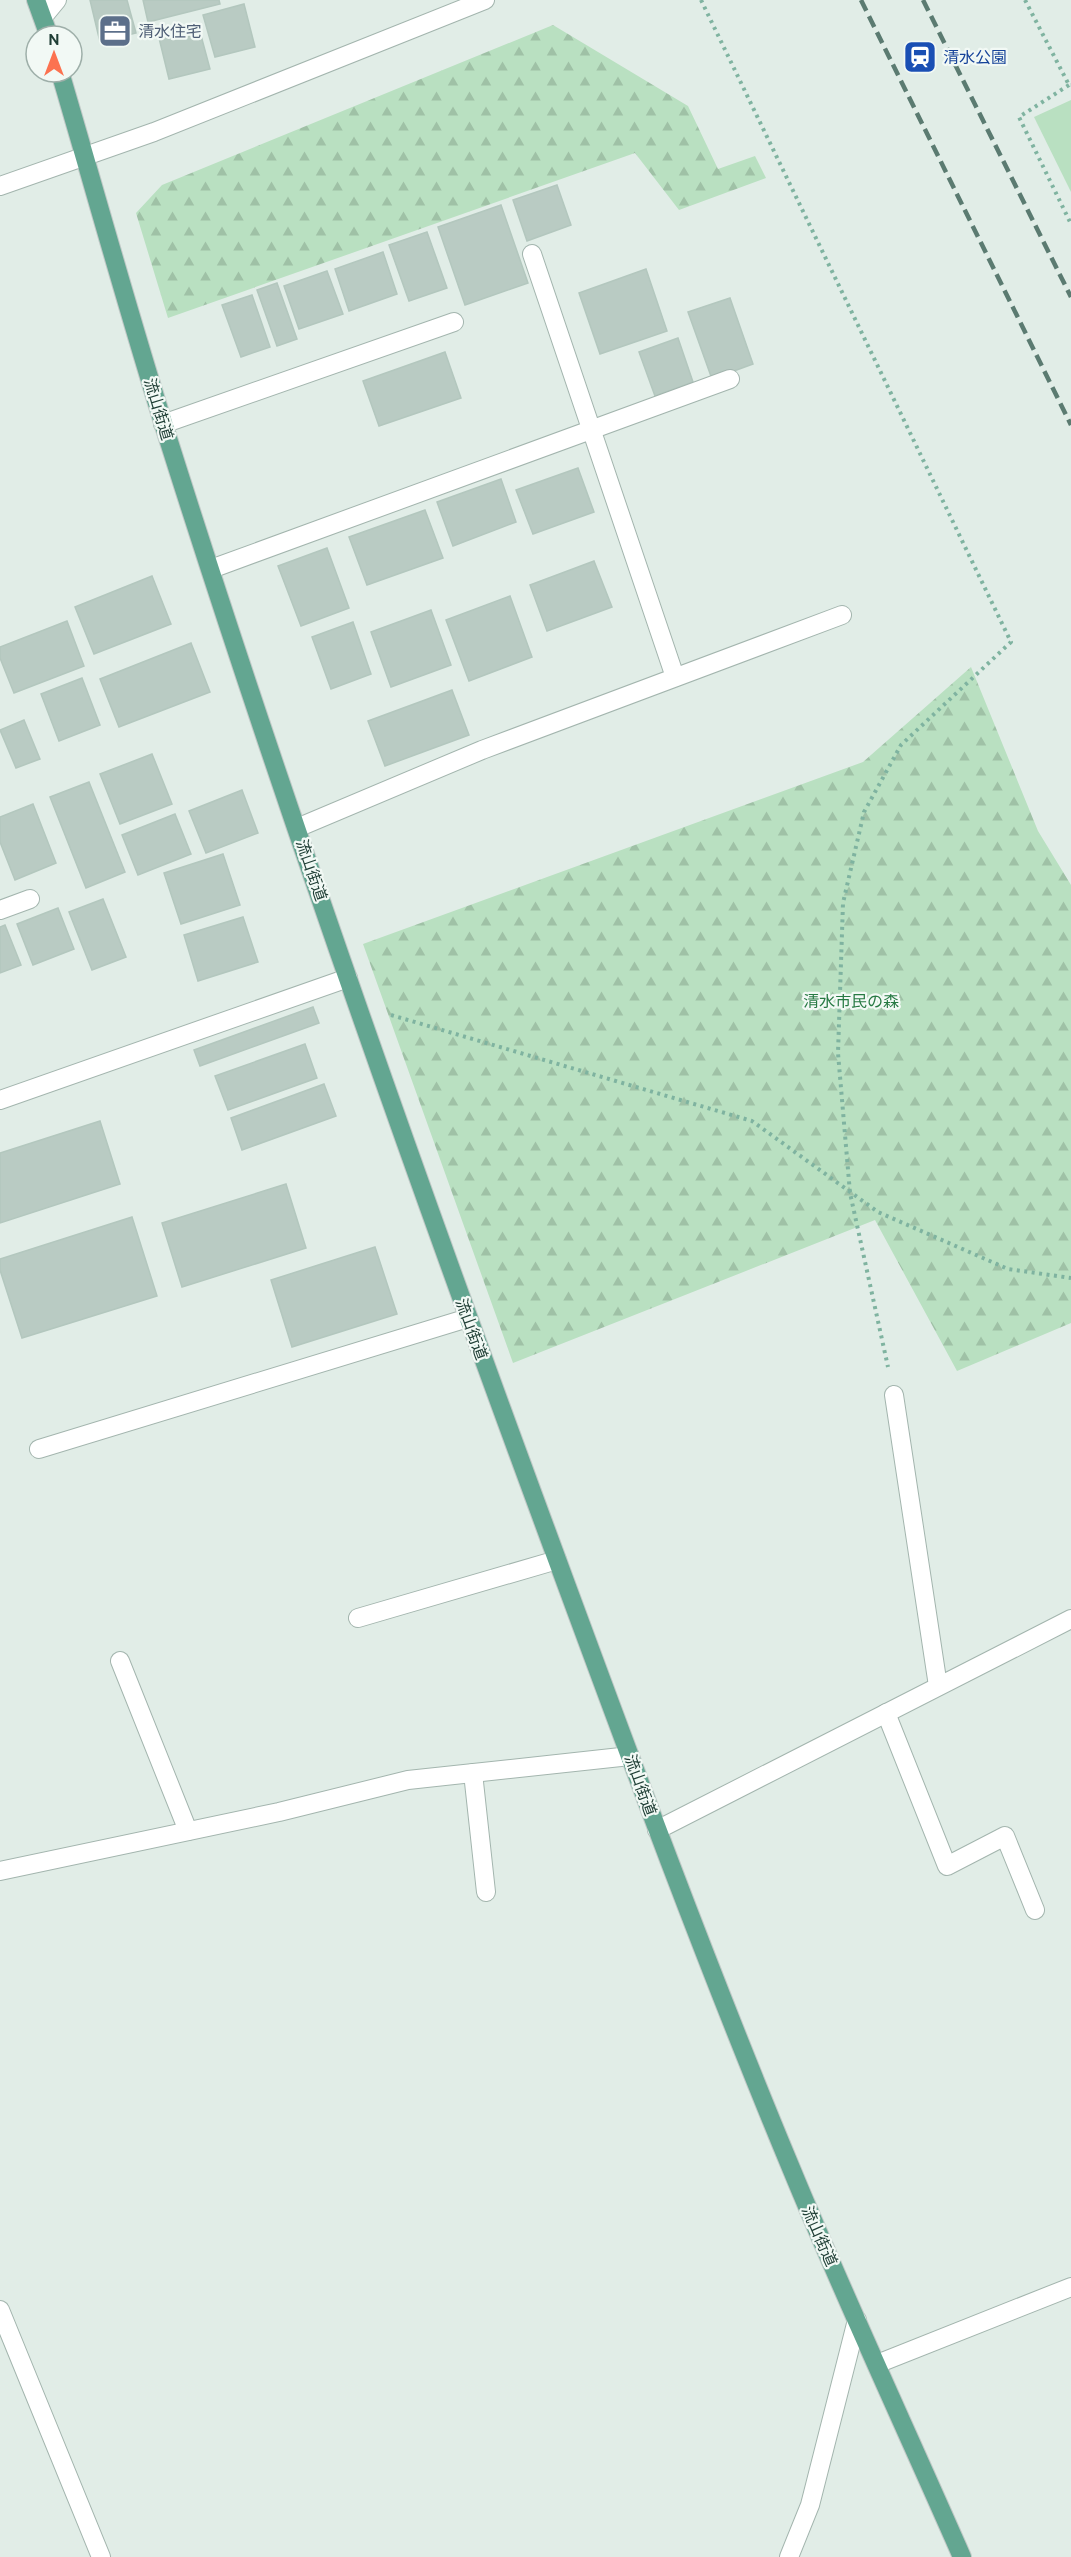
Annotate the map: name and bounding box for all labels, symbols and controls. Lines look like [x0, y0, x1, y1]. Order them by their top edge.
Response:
office icon: 清水住宅 [97, 13, 133, 49]
place label: 清水住宅 [138, 22, 202, 41]
north arrow [24, 24, 84, 84]
text: N [48, 30, 60, 49]
station icon: 清水公園 [902, 39, 938, 75]
place label: 清水公園 [943, 48, 1007, 67]
street label: 流山街道 [140, 376, 177, 443]
street label: 流山街道 [292, 837, 331, 904]
park label: 清水市民の森 [803, 992, 899, 1011]
street label: 流山街道 [452, 1296, 491, 1362]
street label: 流山街道 [621, 1752, 660, 1818]
street label: 流山街道 [798, 2203, 841, 2269]

